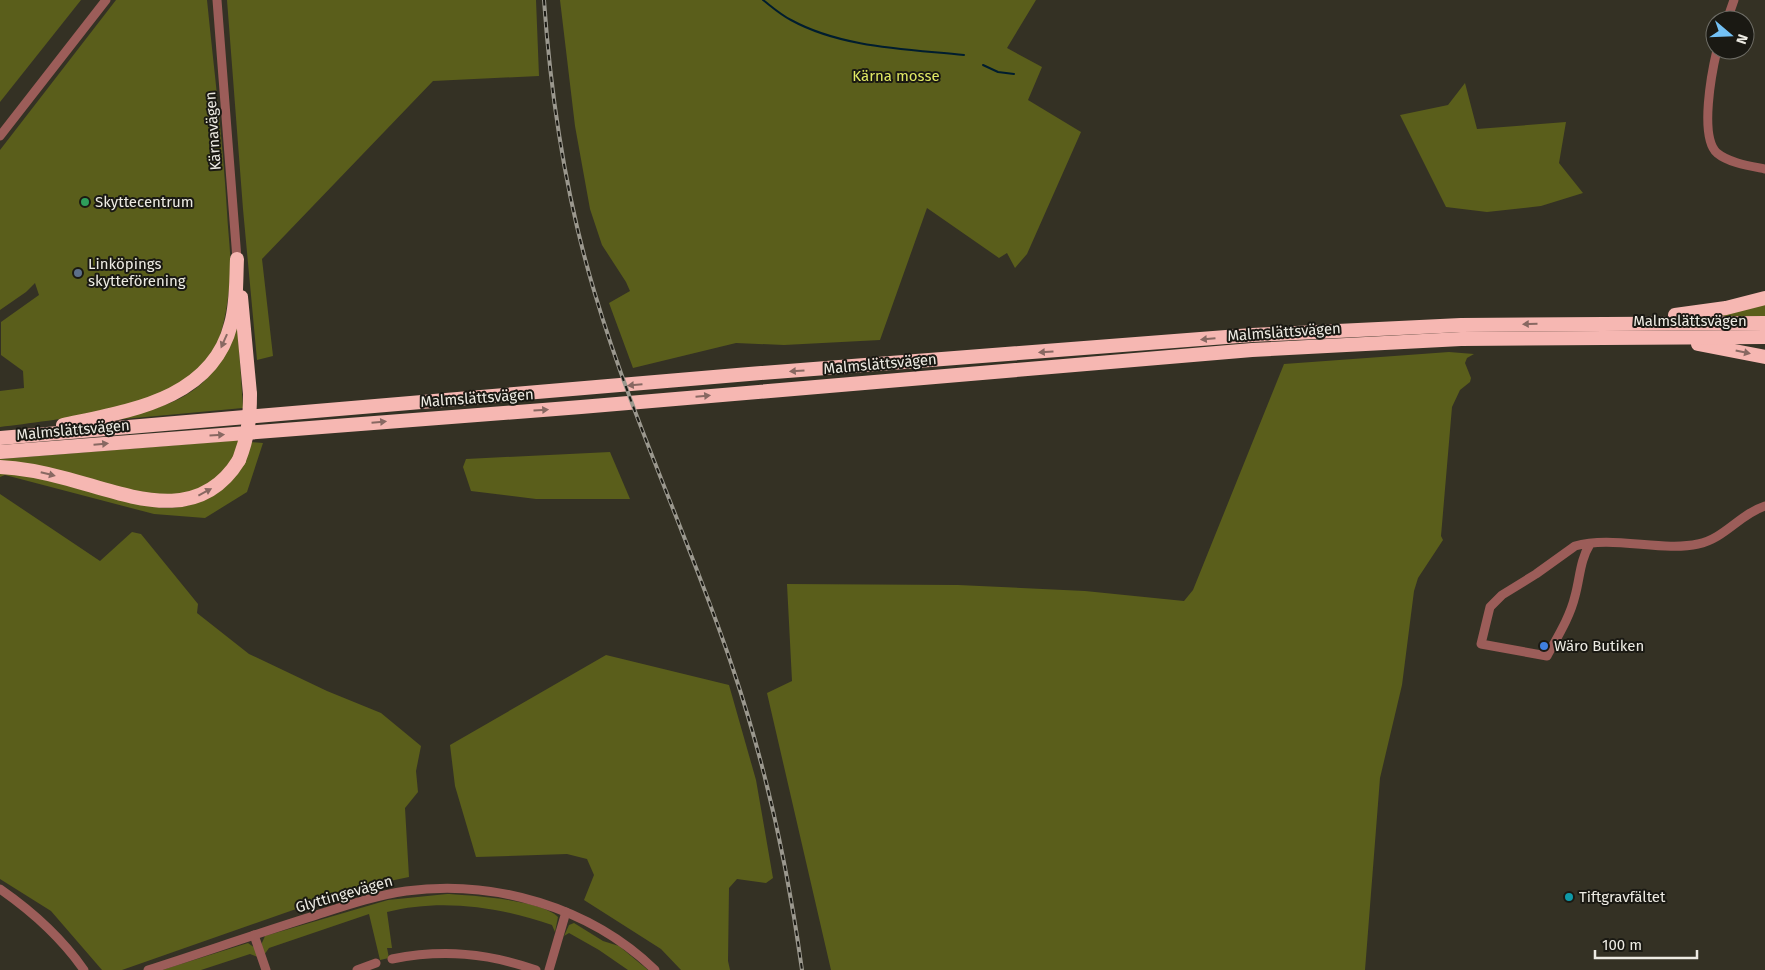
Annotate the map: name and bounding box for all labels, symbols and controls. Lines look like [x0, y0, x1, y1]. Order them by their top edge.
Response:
north arrow [1705, 10, 1755, 60]
text: N [1732, 32, 1751, 46]
park label: Kärna mosse [852, 67, 940, 85]
street label: Kärnavägen [201, 91, 225, 171]
place label: Skyttecentrum [95, 193, 194, 211]
marker: Skyttecentrum [79, 196, 91, 208]
place label: Linköpings skytteförening [88, 255, 186, 290]
marker: Linköpings skytteförening [72, 267, 84, 279]
street label: Malmslättsvägen [1633, 312, 1747, 330]
street label: Malmslättsvägen [1227, 319, 1341, 345]
one-way arrow [1521, 320, 1537, 328]
one-way arrow [220, 334, 228, 348]
one-way arrow [1200, 335, 1216, 343]
one-way arrow [1038, 348, 1054, 356]
one-way arrow [1736, 348, 1751, 356]
street label: Malmslättsvägen [823, 350, 937, 378]
one-way arrow [789, 367, 805, 375]
one-way arrow [627, 381, 643, 389]
street label: Malmslättsvägen [420, 385, 534, 411]
one-way arrow [695, 392, 711, 400]
one-way arrow [533, 405, 549, 413]
street label: Malmslättsvägen [16, 416, 130, 444]
one-way arrow [371, 417, 387, 425]
one-way arrow [209, 430, 225, 438]
one-way arrow [93, 440, 109, 448]
one-way arrow [41, 471, 56, 479]
one-way arrow [198, 488, 213, 496]
place label: Wäro Butiken [1554, 637, 1644, 655]
marker: Wäro Butiken [1538, 640, 1550, 652]
street label: Glyttingevägen [293, 872, 395, 916]
place label: Tiftgravfältet [1579, 888, 1666, 906]
marker: Tiftgravfältet [1563, 891, 1575, 903]
scale bar [1595, 928, 1698, 960]
text: 100 m [1602, 936, 1642, 954]

